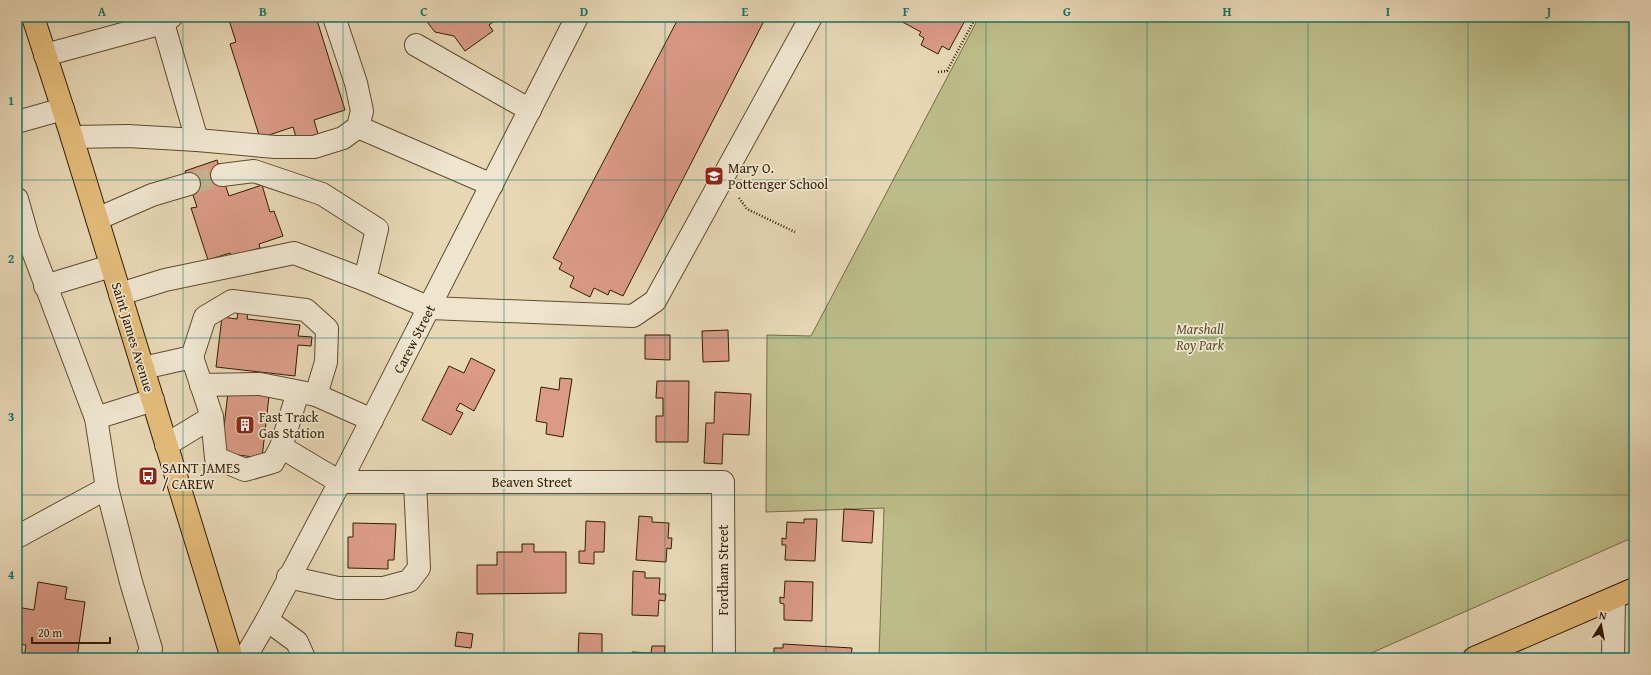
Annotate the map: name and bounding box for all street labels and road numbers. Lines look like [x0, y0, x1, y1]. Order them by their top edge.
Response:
street label: Saint James Avenue [107, 280, 159, 395]
street label: Carew Street [388, 301, 440, 377]
street label: Beaven Street [492, 472, 572, 492]
street label: Fordham Street [713, 524, 733, 615]

